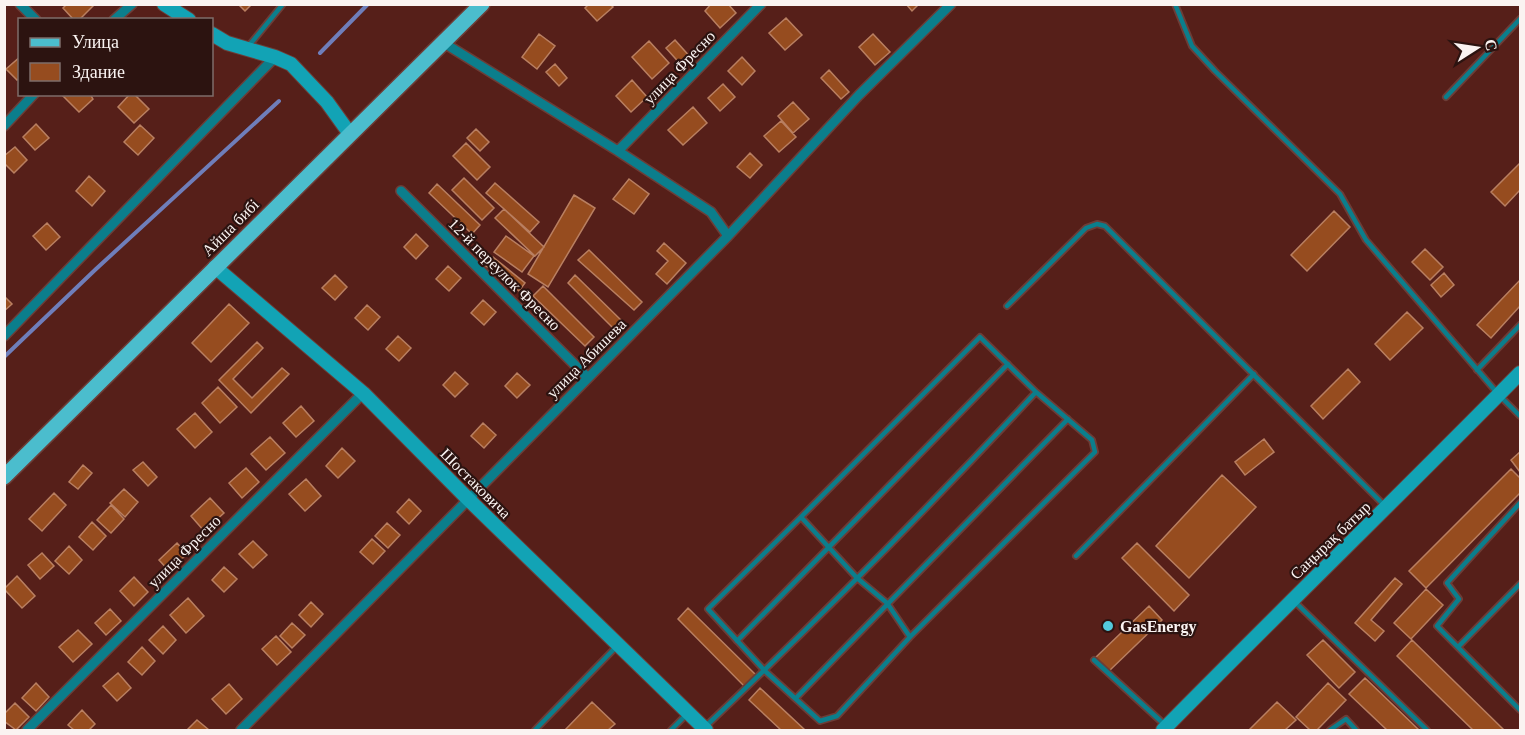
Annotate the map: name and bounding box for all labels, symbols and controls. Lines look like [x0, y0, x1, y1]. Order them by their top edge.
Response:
legend [18, 18, 213, 96]
north arrow [1447, 18, 1507, 78]
street label: улица Фресно [640, 27, 719, 108]
text: Улица [72, 32, 119, 52]
text: С [1482, 38, 1501, 52]
text: Здание [72, 62, 125, 82]
street label: Айша бибі [199, 195, 263, 259]
street label: 12-й переулок Фресно [444, 215, 564, 335]
street label: улица Абишева [543, 315, 630, 402]
street label: Шостаковича [437, 445, 514, 522]
street label: Саңырақ батыр [1287, 498, 1375, 584]
street label: улица Фресно [145, 512, 225, 592]
place label: GasEnergy [1120, 618, 1196, 636]
marker: GasEnergy [1101, 619, 1115, 633]

